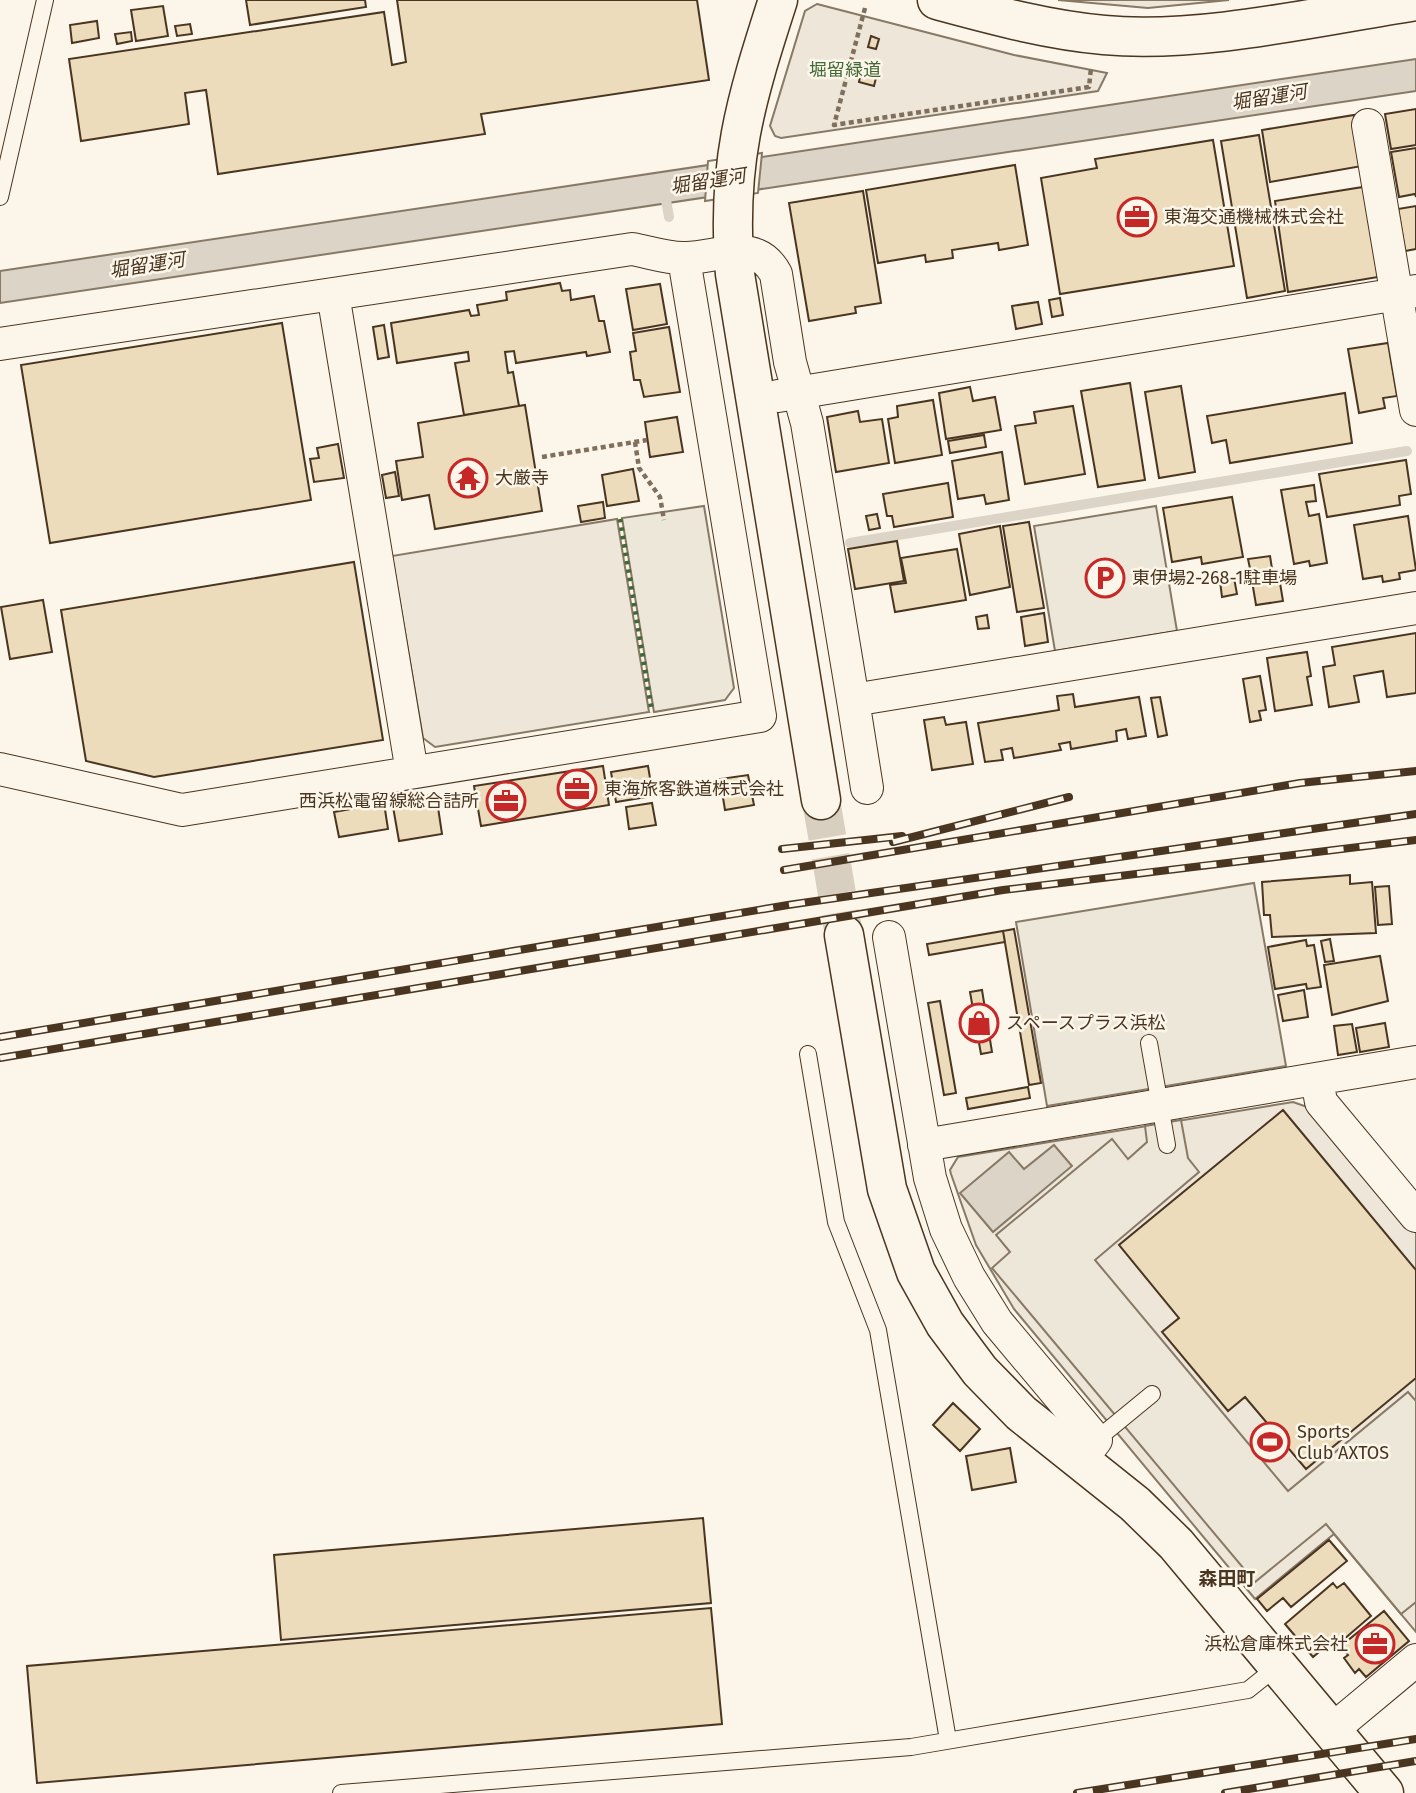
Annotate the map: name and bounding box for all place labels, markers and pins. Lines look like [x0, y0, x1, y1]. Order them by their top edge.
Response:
office icon: 東海交通機械株式会社 [1116, 196, 1158, 238]
place label: 東海交通機械株式会社 [1164, 206, 1344, 228]
temple icon: 大厳寺 [447, 457, 489, 499]
place label: 大厳寺 [495, 467, 549, 489]
parking icon: 東伊場2-268-1駐車場 [1084, 557, 1126, 599]
place label: 東伊場2-268-1駐車場 [1132, 567, 1297, 589]
office icon: 東海旅客鉄道株式会社 [556, 768, 598, 810]
place label: 東海旅客鉄道株式会社 [604, 778, 784, 800]
office icon: 西浜松電留線総合詰所 [485, 780, 527, 822]
place label: 西浜松電留線総合詰所 [299, 790, 479, 812]
shop icon: スペースプラス浜松 [958, 1002, 1000, 1044]
place label: スペースプラス浜松 [1006, 1012, 1165, 1034]
sports icon: Sports Club AXTOS [1249, 1421, 1291, 1463]
place label: Sports Club AXTOS [1297, 1421, 1389, 1464]
office icon: 浜松倉庫株式会社 [1354, 1623, 1396, 1665]
place label: 浜松倉庫株式会社 [1204, 1633, 1348, 1655]

